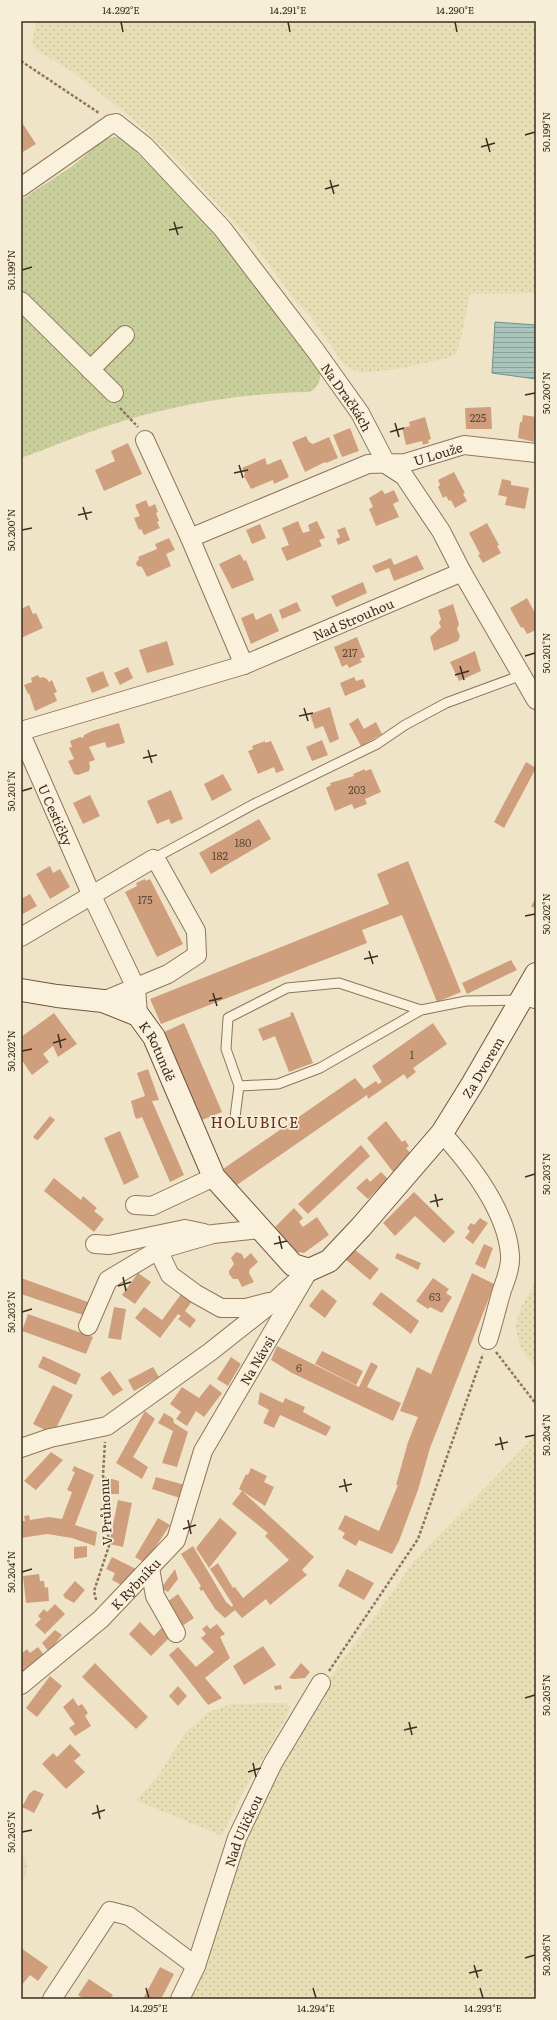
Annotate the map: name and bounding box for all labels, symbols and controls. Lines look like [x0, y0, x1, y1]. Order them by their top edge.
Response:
text: 14.292°E [102, 2, 140, 17]
text: 14.291°E [270, 2, 306, 17]
text: 14.290°E [436, 2, 474, 17]
text: 50.199°N [538, 112, 553, 152]
text: 50.199°N [3, 250, 18, 290]
street label: Na Dračkách [317, 359, 378, 435]
text: 50.200°N [538, 372, 553, 414]
house number: 225 [470, 409, 487, 425]
street label: U Louže [411, 437, 465, 469]
text: 50.200°N [3, 509, 18, 551]
street label: Nad Strouhou [309, 593, 396, 644]
text: 50.201°N [538, 633, 553, 673]
house number: 217 [342, 644, 358, 660]
text: 50.201°N [3, 771, 18, 811]
street label: U Cestičky [34, 781, 78, 849]
house number: 203 [348, 781, 366, 797]
house number: 180 [235, 834, 251, 850]
house number: 182 [212, 847, 228, 863]
house number: 175 [137, 891, 153, 907]
text: 50.202°N [538, 893, 553, 935]
street label: K Rotundě [136, 1017, 181, 1084]
text: 50.202°N [3, 1030, 18, 1072]
street label: Za Dvorem [457, 1032, 508, 1101]
house number: 1 [410, 1046, 415, 1062]
district label: HOLUBICE [210, 1110, 300, 1133]
text: 50.203°N [538, 1153, 553, 1195]
house number: 63 [429, 1288, 441, 1304]
text: 50.203°N [3, 1291, 18, 1333]
street label: Na Návsi [234, 1331, 278, 1388]
house number: 6 [296, 1359, 302, 1375]
text: 50.204°N [538, 1414, 553, 1456]
street label: V Průhonu [94, 1478, 116, 1546]
text: 50.204°N [3, 1551, 18, 1593]
street label: K Rybníku [106, 1553, 164, 1613]
text: 50.205°N [538, 1674, 553, 1716]
street label: Nad Uličkou [219, 1791, 266, 1869]
text: 50.205°N [3, 1811, 18, 1853]
text: 50.206°N [538, 1934, 553, 1976]
text: 14.295°E [130, 2000, 168, 2015]
text: 14.294°E [297, 2000, 335, 2015]
text: 14.293°E [464, 2000, 502, 2015]

